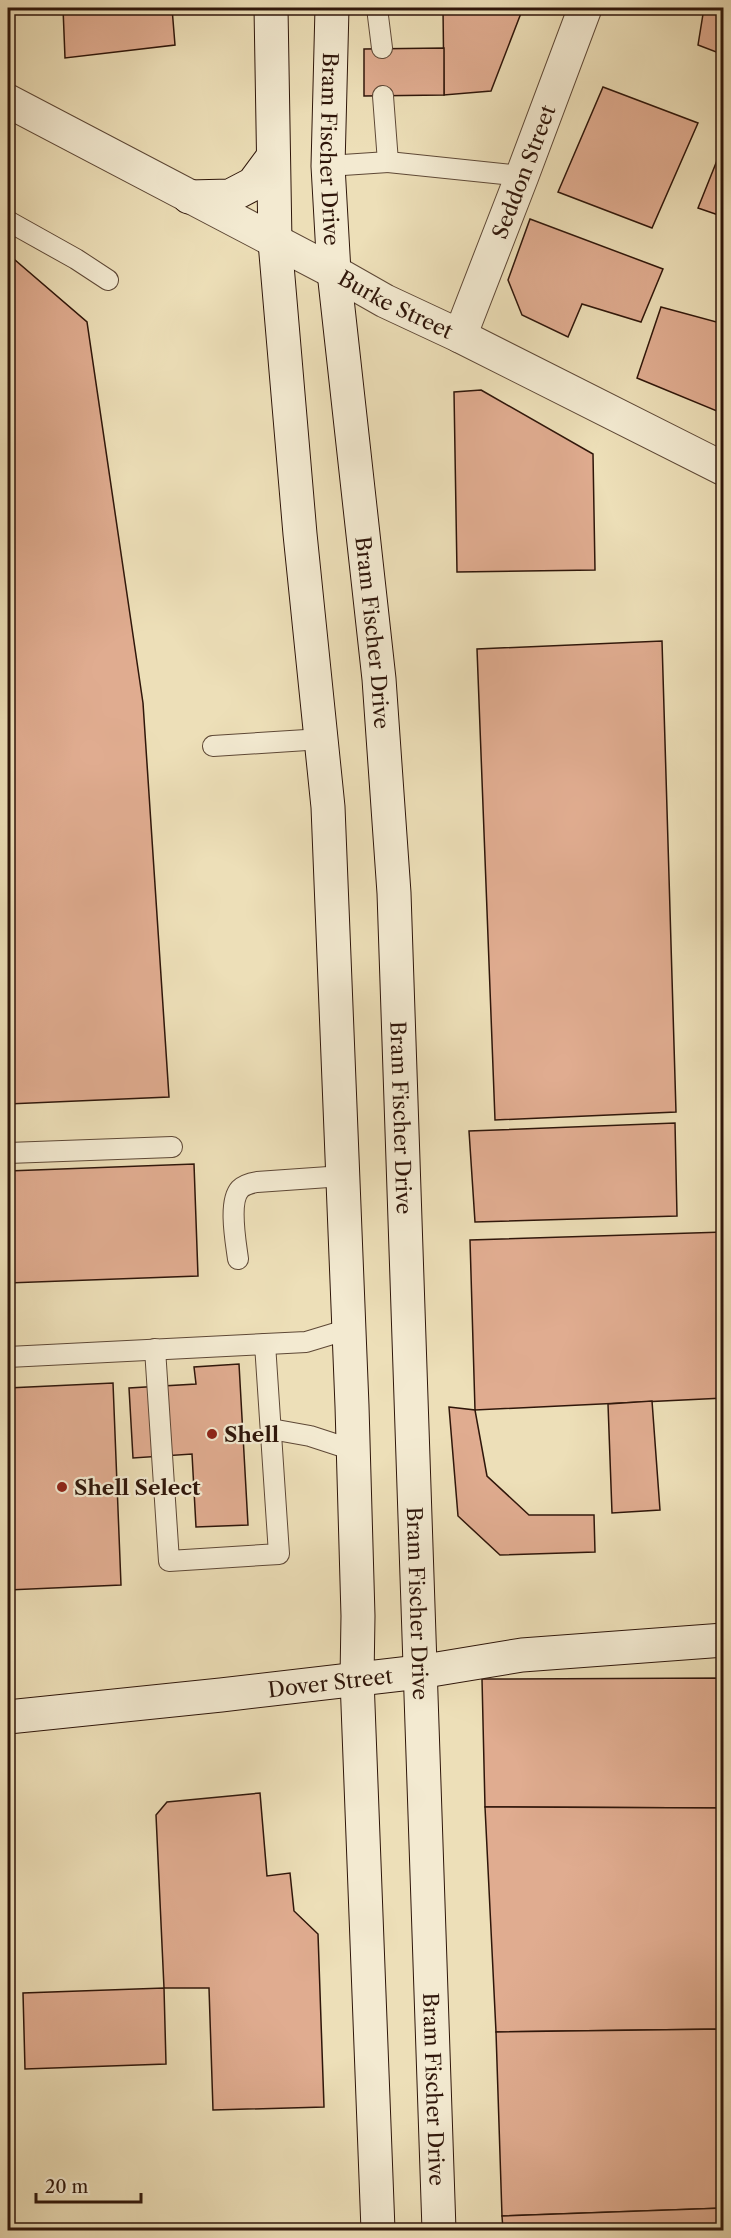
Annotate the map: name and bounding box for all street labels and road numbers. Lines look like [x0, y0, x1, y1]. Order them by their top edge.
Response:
street label: Bram Fischer Drive [315, 52, 345, 246]
street label: Seddon Street [486, 101, 560, 242]
street label: Burke Street [334, 265, 457, 344]
street label: Bram Fischer Drive [351, 535, 395, 730]
street label: Bram Fischer Drive [386, 1021, 417, 1215]
street label: Bram Fischer Drive [402, 1506, 434, 1700]
street label: Dover Street [266, 1663, 394, 1702]
street label: Bram Fischer Drive [419, 1992, 450, 2186]

